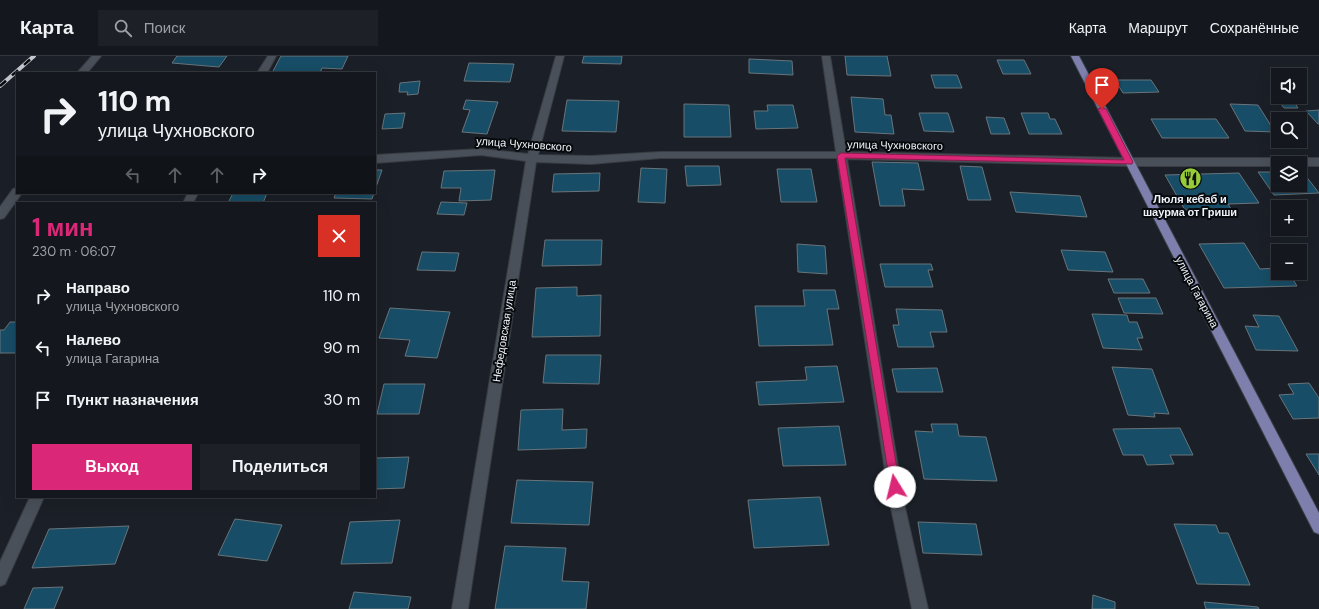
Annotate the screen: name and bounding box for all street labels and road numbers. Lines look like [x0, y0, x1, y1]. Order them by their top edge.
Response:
street label: улица Чухновского [476, 134, 572, 154]
street label: улица Чухновского [847, 137, 943, 153]
street label: улица Гагарина [1172, 254, 1222, 331]
street label: Нефедовская улица [489, 278, 519, 383]

